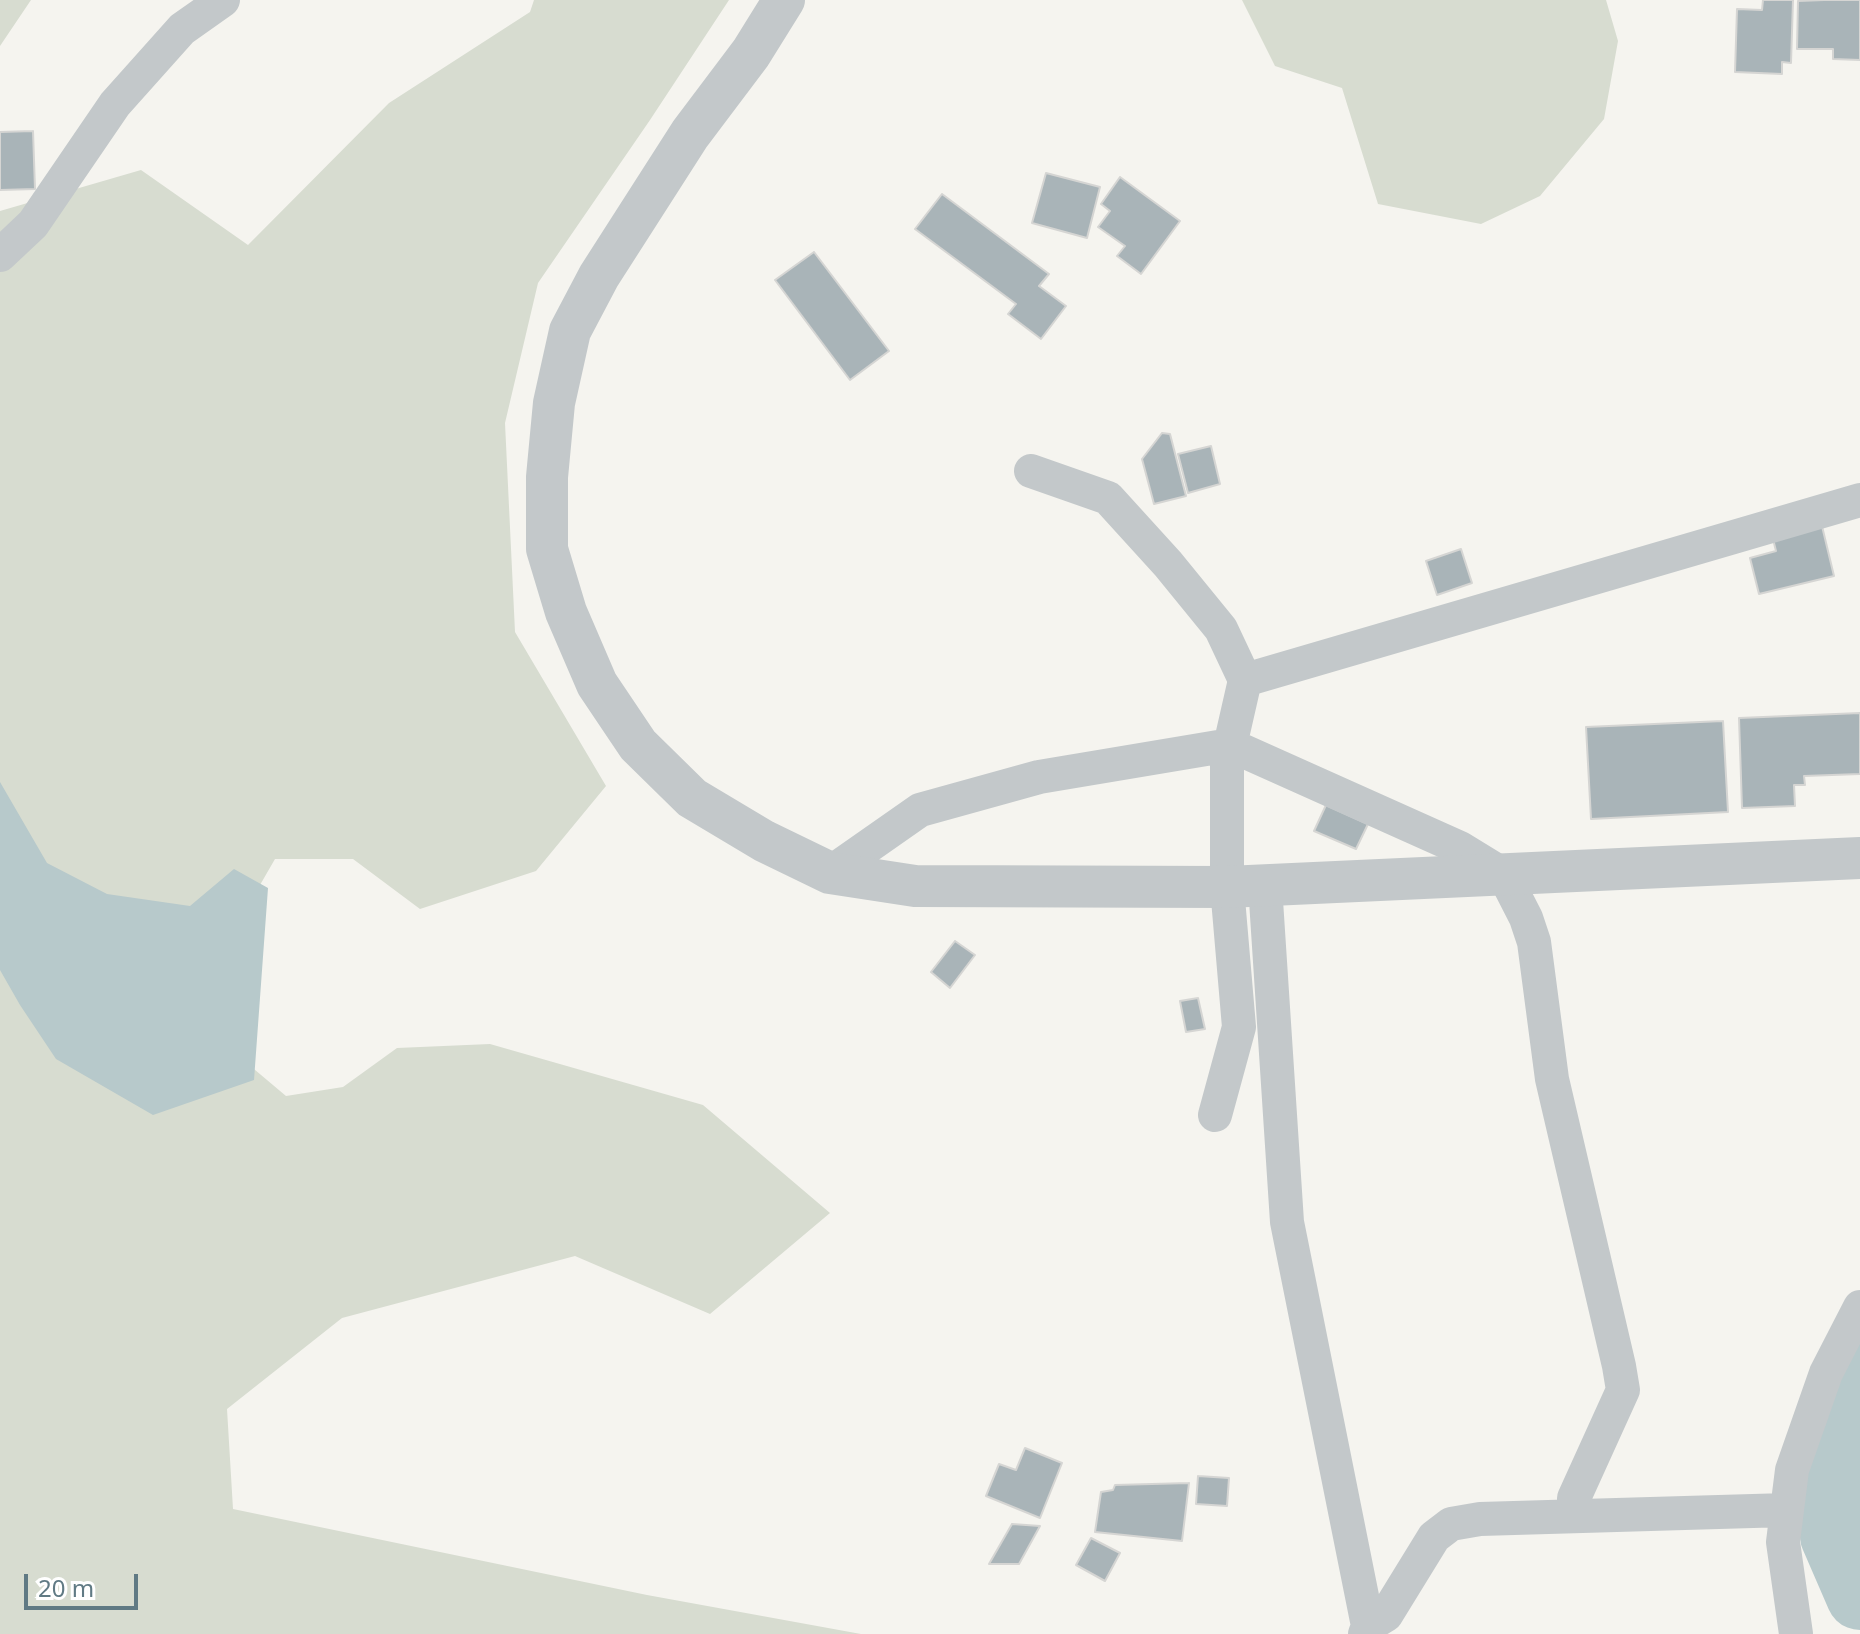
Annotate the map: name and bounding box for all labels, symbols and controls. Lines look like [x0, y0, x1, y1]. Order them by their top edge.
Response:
scale bar [28, 1558, 142, 1608]
text: 20 m [38, 1571, 94, 1604]

